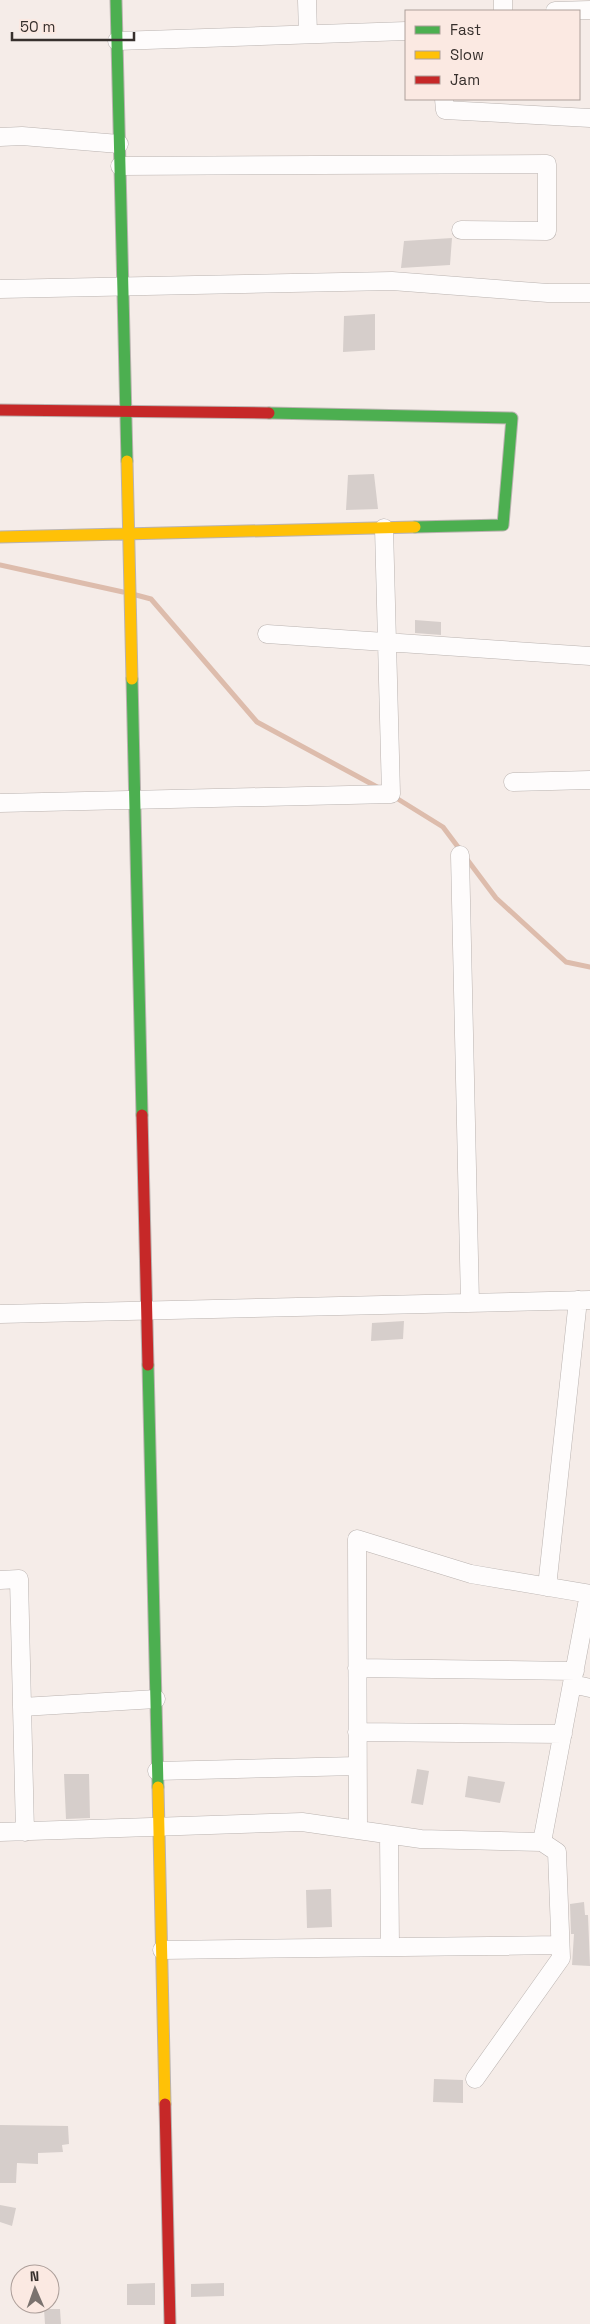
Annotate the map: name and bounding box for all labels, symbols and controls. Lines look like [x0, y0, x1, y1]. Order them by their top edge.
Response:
scale bar [12, 10, 135, 42]
legend [405, 10, 580, 100]
text: 50 m [20, 17, 55, 36]
text: Fast [450, 20, 481, 39]
text: Slow [450, 45, 484, 64]
text: Jam [450, 70, 480, 89]
north arrow [10, 2264, 60, 2314]
text: N [30, 2267, 40, 2285]

